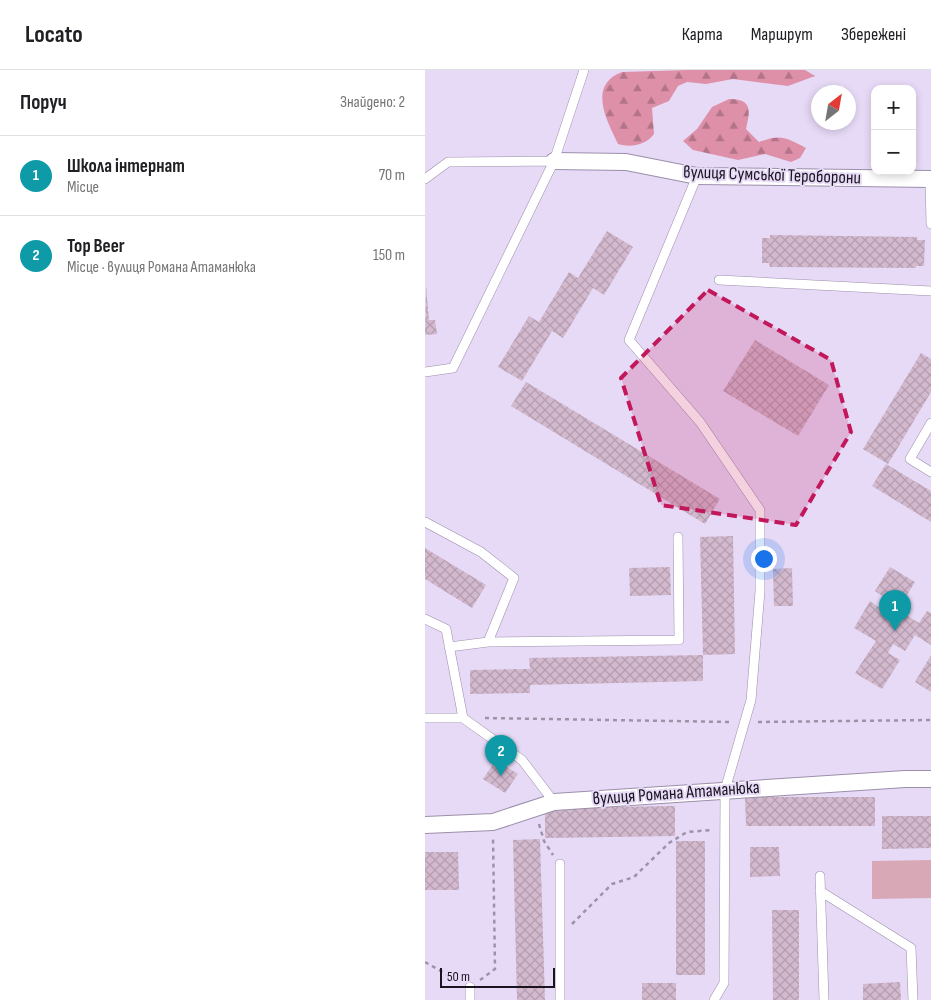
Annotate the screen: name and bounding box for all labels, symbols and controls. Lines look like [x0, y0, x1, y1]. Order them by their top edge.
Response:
text: Locato [25, 20, 83, 49]
text: Карта [682, 24, 723, 45]
text: Маршрут [751, 24, 813, 45]
text: Збережені [841, 24, 906, 45]
north arrow [811, 85, 856, 130]
map controls [871, 85, 916, 175]
button: + [871, 85, 916, 130]
text: Поруч [20, 90, 67, 115]
text: Знайдено: 2 [340, 93, 405, 112]
button: − [871, 130, 916, 175]
text: Школа інтернат [67, 155, 185, 178]
street label: вулиця Сумської Тероборони [683, 161, 861, 189]
text: 1 [33, 166, 39, 185]
text: 70 m [379, 166, 405, 185]
text: Місце [67, 178, 99, 197]
text: Top Beer [67, 235, 125, 258]
text: 2 [32, 246, 40, 265]
text: 150 m [373, 246, 405, 265]
text: Місце · вулиця Романа Атаманюка [67, 258, 256, 277]
your location [751, 546, 777, 572]
pin: 1 [879, 590, 911, 631]
pin: 2 [485, 735, 517, 776]
street label: вулиця Романа Атаманюка [592, 777, 760, 809]
scale bar [440, 965, 555, 988]
text: 50 m [447, 968, 470, 985]

